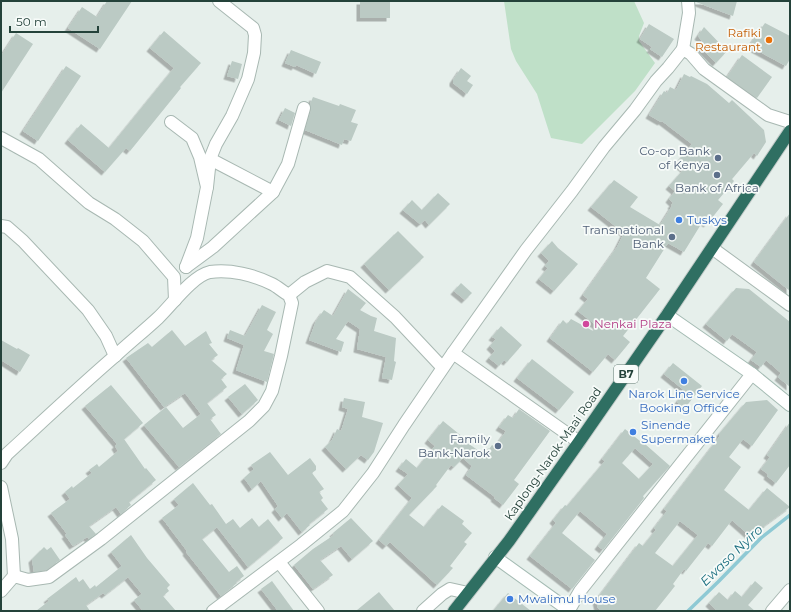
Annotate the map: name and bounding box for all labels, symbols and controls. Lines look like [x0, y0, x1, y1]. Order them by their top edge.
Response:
scale bar [10, 8, 98, 34]
text: 50 m [16, 14, 47, 29]
place label: Rafiki Restaurant [695, 25, 761, 54]
marker: Rafiki Restaurant [764, 35, 774, 45]
place label: Co-op Bank of Kenya [639, 143, 711, 172]
marker: Co-op Bank of Kenya [713, 153, 723, 163]
marker: Bank of Africa [712, 170, 722, 180]
place label: Bank of Africa [675, 180, 759, 195]
place label: Tuskys [687, 212, 727, 227]
marker: Tuskys [674, 215, 684, 225]
place label: Transnational Bank [583, 222, 665, 251]
marker: Transnational Bank [667, 232, 677, 242]
place label: Nenkai Plaza [594, 316, 672, 331]
marker: Nenkai Plaza [581, 319, 591, 329]
road number: B7 [614, 365, 638, 383]
marker: Narok Line Service Booking Office [679, 376, 689, 386]
street label: Kaplong-Narok-Maai Road [501, 384, 604, 523]
place label: Narok Line Service Booking Office [628, 386, 740, 415]
place label: Sinende Supermaket [641, 417, 716, 446]
marker: Sinende Supermaket [628, 427, 638, 437]
place label: Family Bank-Narok [418, 431, 491, 460]
marker: Family Bank-Narok [493, 441, 503, 451]
water label: Ewaso Nyiro [696, 521, 766, 589]
place label: Mwalimu House [518, 591, 616, 606]
marker: Mwalimu House [505, 594, 515, 604]

